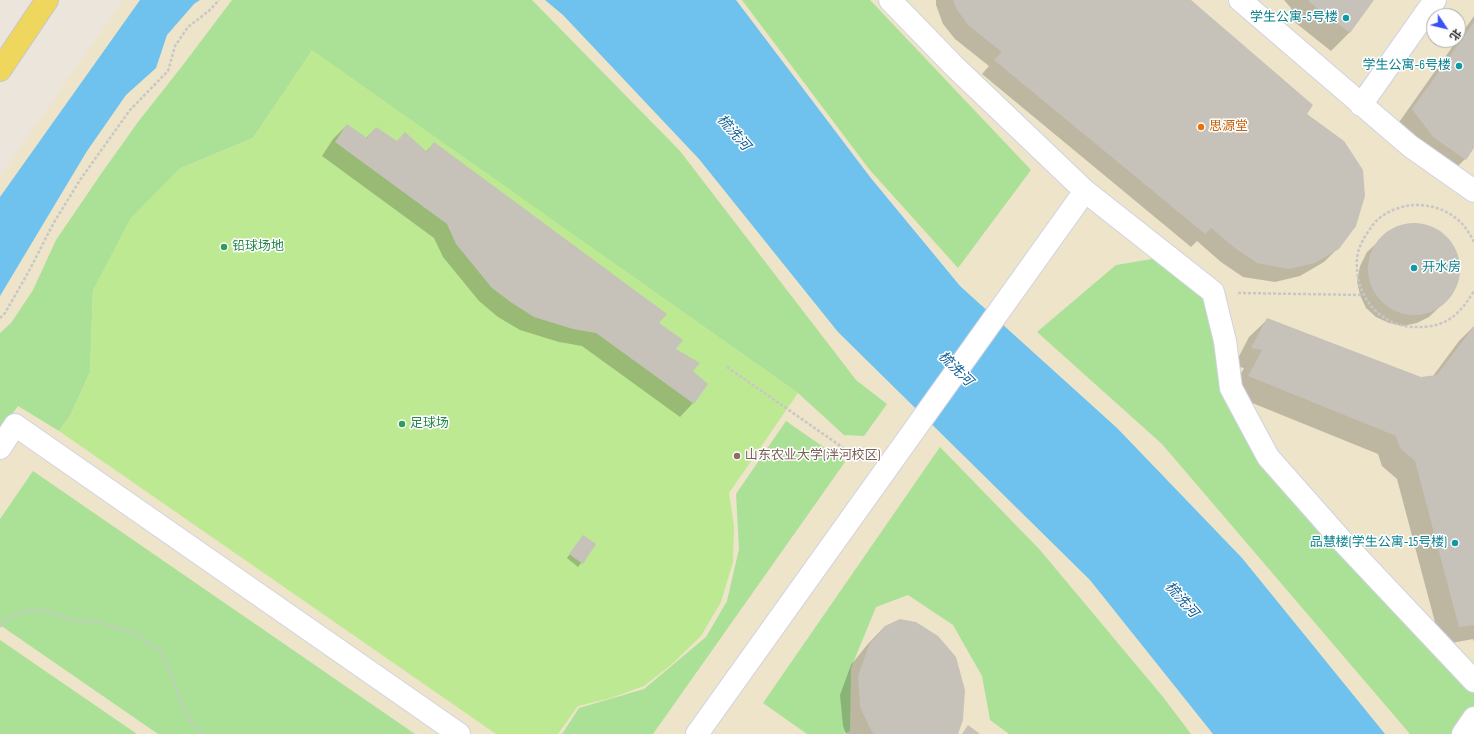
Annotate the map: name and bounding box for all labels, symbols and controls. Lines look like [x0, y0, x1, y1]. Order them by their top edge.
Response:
north arrow [1426, 8, 1466, 48]
place label: 学生公寓-5号楼 [1250, 10, 1338, 26]
marker: 学生公寓-5号楼 [1341, 13, 1351, 23]
text: 北 [1447, 26, 1464, 43]
place label: 学生公寓-6号楼 [1363, 58, 1451, 74]
marker: 学生公寓-6号楼 [1454, 61, 1464, 71]
water label: 梳洗河 [713, 112, 753, 154]
place label: 思源堂 [1209, 119, 1248, 135]
marker: 思源堂 [1196, 122, 1206, 132]
place label: 铅球场地 [232, 239, 284, 255]
marker: 铅球场地 [219, 242, 229, 252]
place label: 开水房 [1422, 260, 1461, 276]
marker: 开水房 [1409, 263, 1419, 273]
water label: 梳洗河 [934, 348, 976, 390]
place label: 足球场 [410, 416, 449, 432]
marker: 足球场 [397, 419, 407, 429]
place label: 山东农业大学(泮河校区) [745, 448, 881, 464]
marker: 山东农业大学(泮河校区) [732, 451, 742, 461]
place label: 品慧楼(学生公寓-15号楼) [1310, 535, 1447, 551]
marker: 品慧楼(学生公寓-15号楼) [1450, 538, 1460, 548]
water label: 梳洗河 [1161, 579, 1201, 621]

